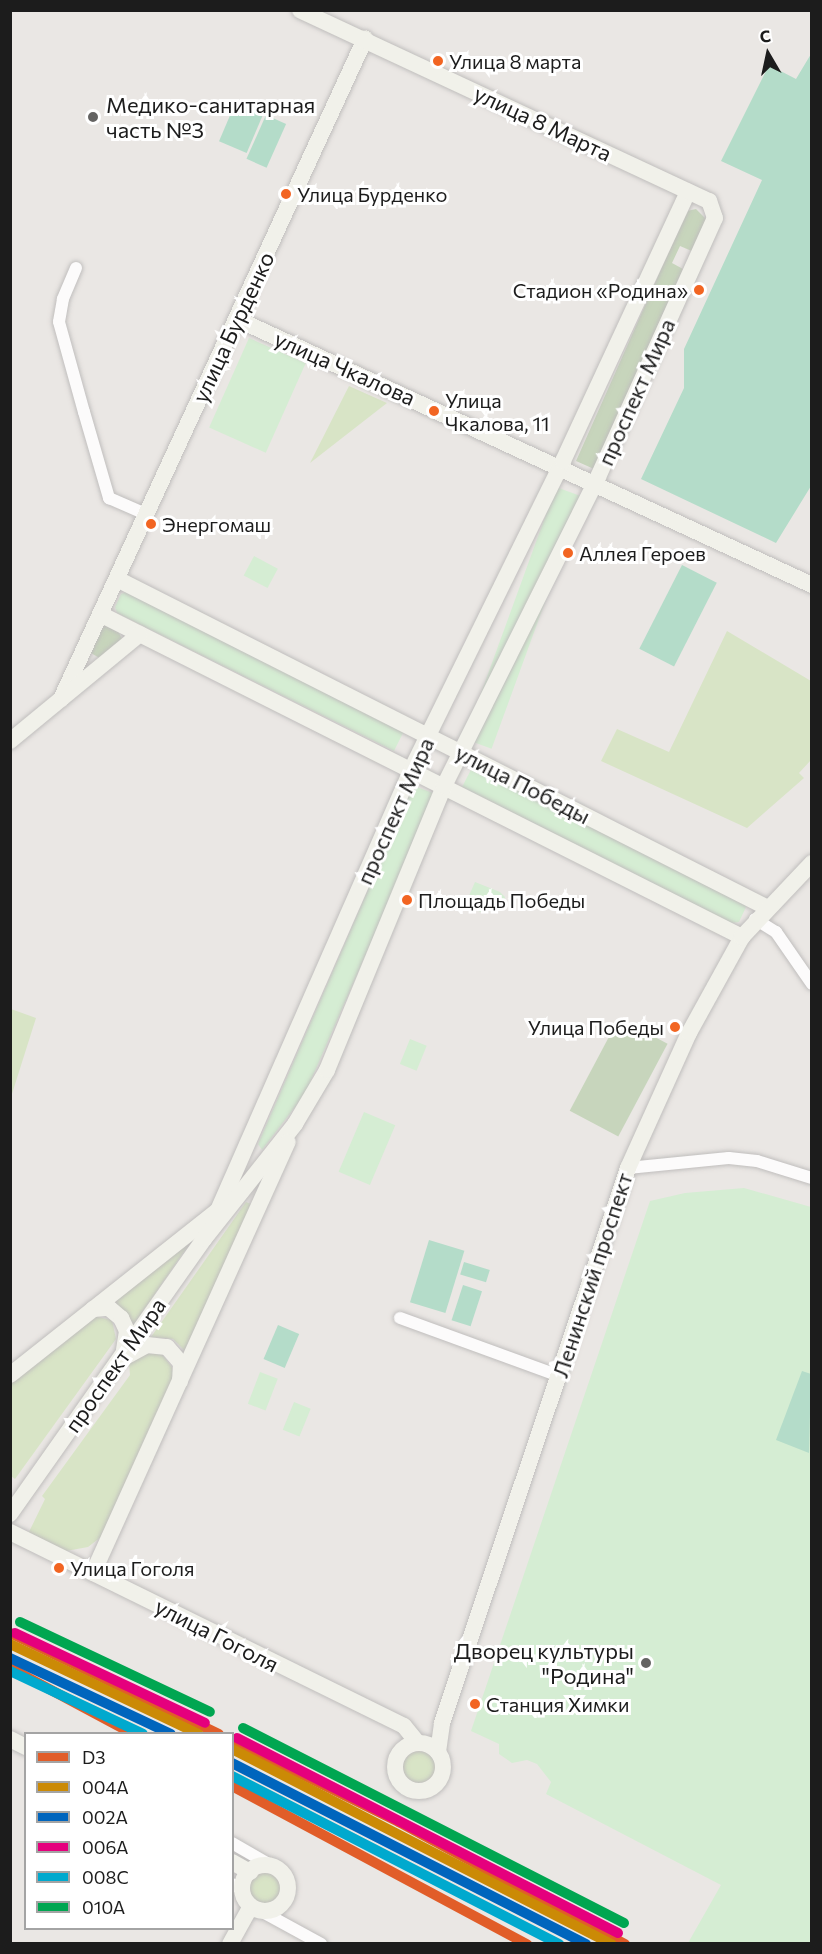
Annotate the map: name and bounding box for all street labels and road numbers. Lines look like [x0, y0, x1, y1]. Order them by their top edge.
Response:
street label: улица 8 Марта [470, 80, 616, 166]
street label: улица Бурденко [187, 247, 279, 407]
street label: проспект Мира [592, 315, 680, 469]
street label: улица Чкалова [270, 325, 420, 411]
street label: проспект Мира [351, 734, 439, 888]
street label: улица Победы [451, 739, 595, 829]
street label: Ленинский проспект [546, 1169, 638, 1381]
street label: проспект Мира [59, 1293, 171, 1437]
street label: улица Гоголя [151, 1593, 283, 1677]

